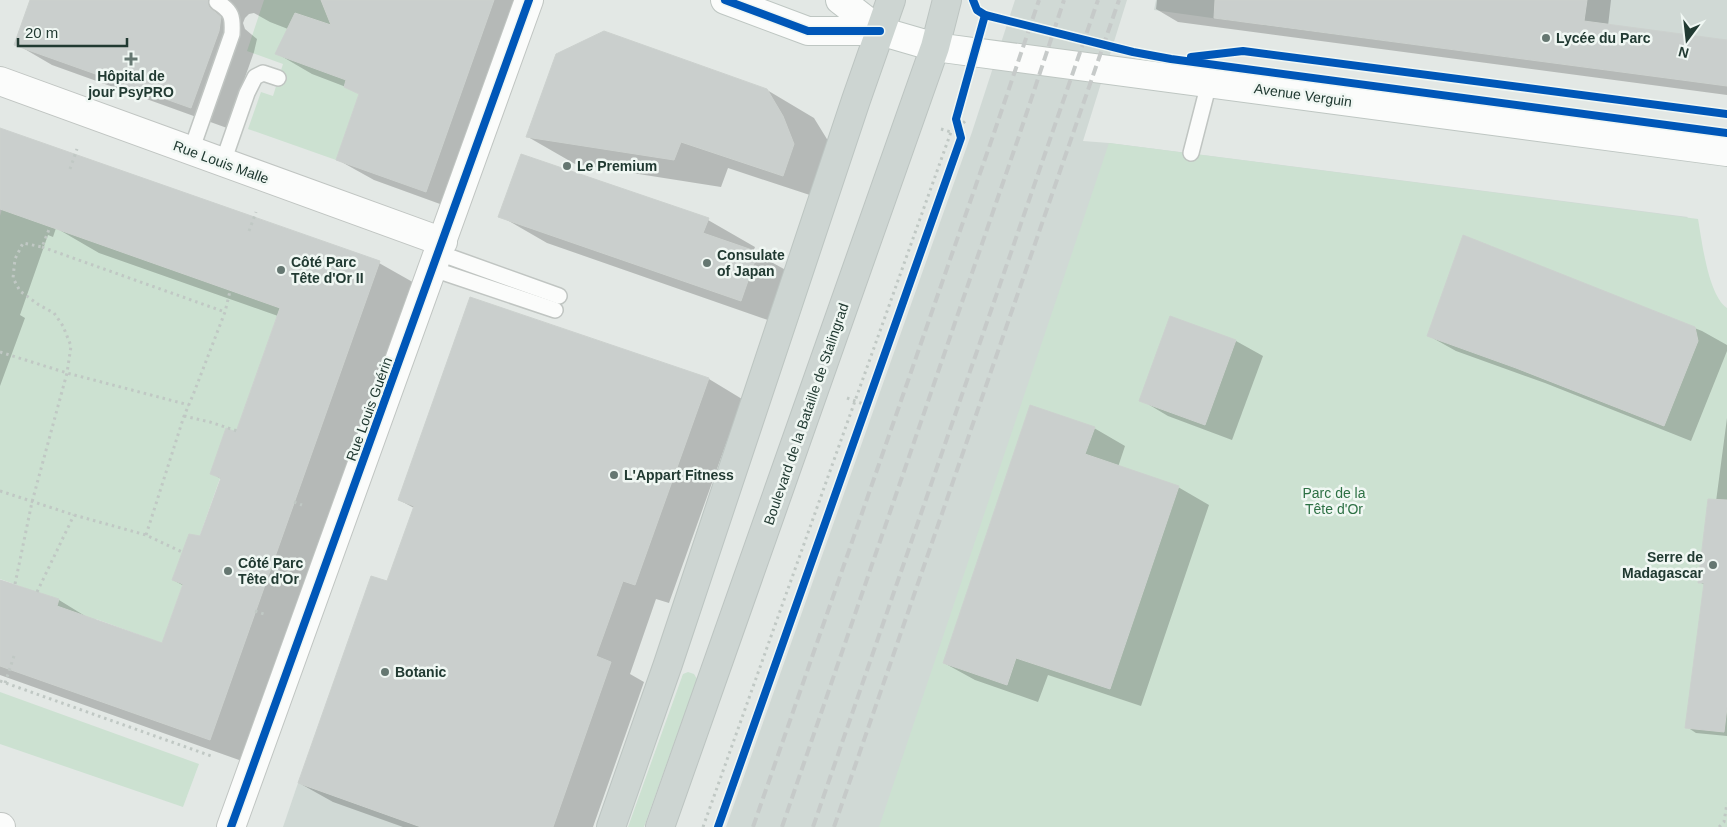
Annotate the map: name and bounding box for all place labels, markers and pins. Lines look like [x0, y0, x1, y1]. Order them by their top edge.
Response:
place label: Lycée du Parc [1556, 30, 1651, 46]
marker: Lycée du Parc [1540, 32, 1552, 44]
marker: Hôpital de jour PsyPRO [124, 52, 138, 66]
place label: Hôpital de jour PsyPRO [87, 68, 174, 100]
place label: Le Premium [577, 158, 657, 174]
marker: Le Premium [561, 160, 573, 172]
place label: Consulate of Japan [717, 247, 785, 279]
place label: Côté Parc Tête d'Or II [291, 254, 364, 286]
marker: Consulate of Japan [701, 257, 713, 269]
marker: Côté Parc Tête d'Or II [275, 264, 287, 276]
place label: L'Appart Fitness [624, 467, 734, 483]
marker: L'Appart Fitness [608, 469, 620, 481]
place label: Serre de Madagascar [1622, 549, 1704, 581]
place label: Côté Parc Tête d'Or [238, 555, 304, 587]
marker: Serre de Madagascar [1707, 559, 1719, 571]
marker: Côté Parc Tête d'Or [222, 565, 234, 577]
place label: Botanic [395, 664, 447, 680]
marker: Botanic [379, 666, 391, 678]

